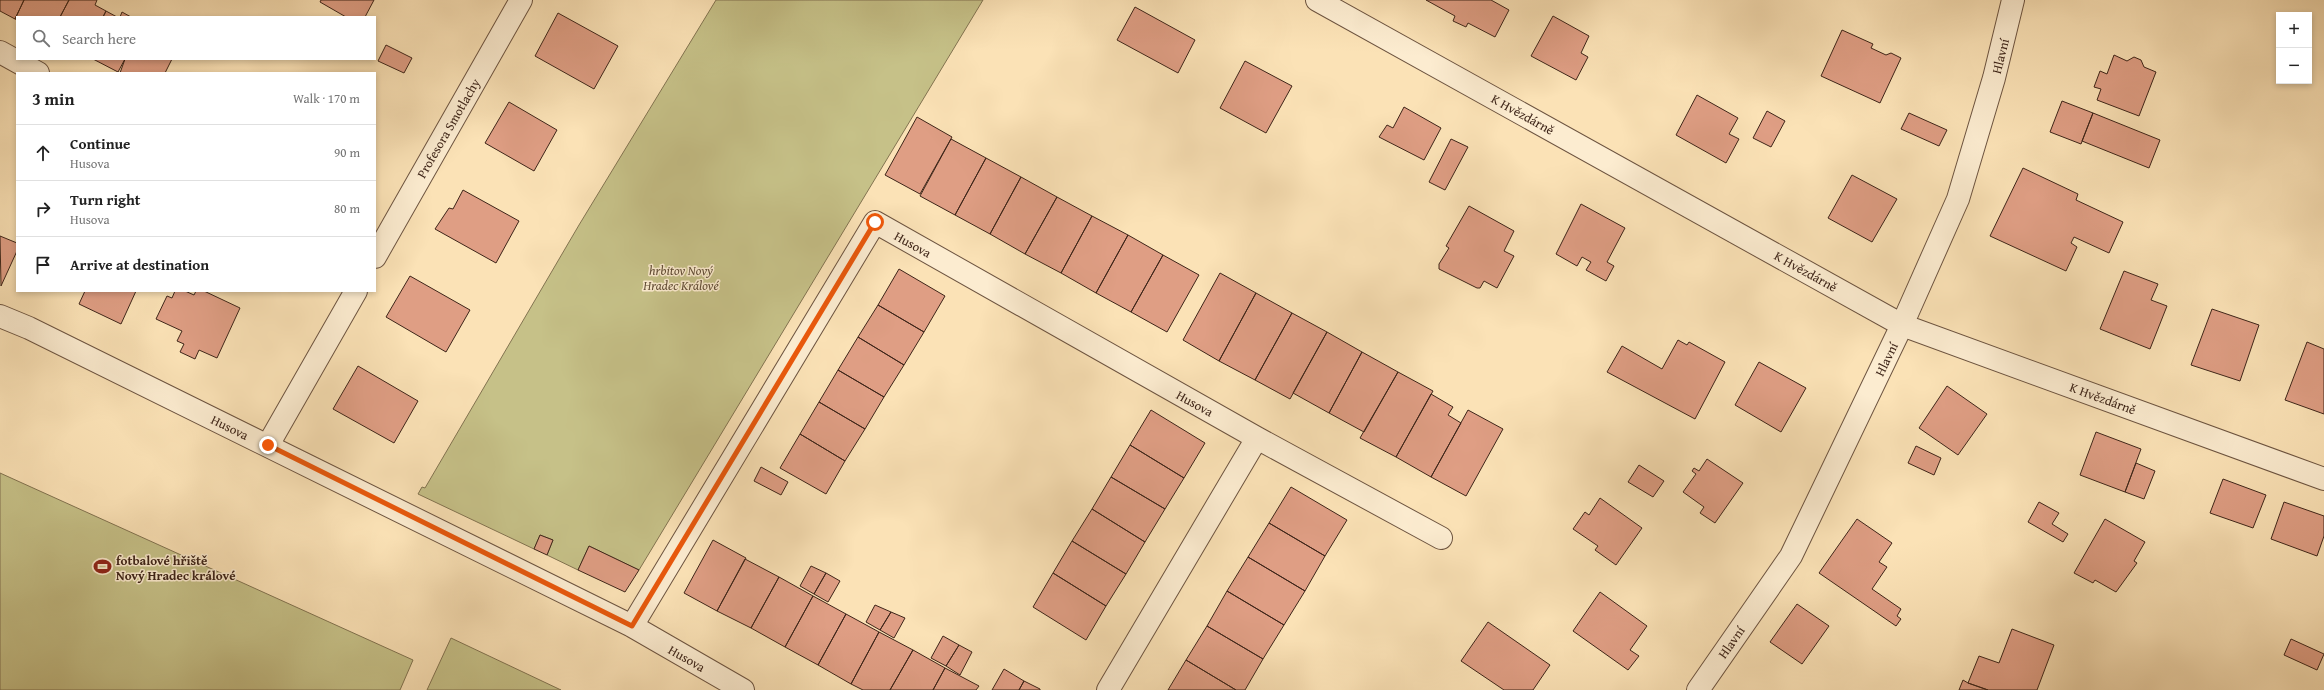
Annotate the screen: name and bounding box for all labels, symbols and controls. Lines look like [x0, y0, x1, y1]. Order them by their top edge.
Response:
map controls [2276, 12, 2312, 84]
button: + [2276, 12, 2312, 48]
search box [16, 16, 376, 60]
icon: search [30, 27, 52, 49]
text: Search here [62, 28, 136, 49]
street label: Hlavní [1987, 36, 2014, 76]
button: − [2276, 48, 2312, 84]
street label: Profesora Smotlachy [412, 74, 485, 182]
text: 3 min [32, 86, 74, 111]
text: Walk · 170 m [293, 89, 360, 108]
street label: K Hvězdárně [1488, 89, 1558, 140]
text: Continue [70, 133, 131, 154]
icon: ahead [32, 142, 54, 164]
text: 90 m [334, 143, 360, 162]
text: Husova [70, 154, 110, 173]
text: Turn right [70, 189, 141, 210]
icon: right [32, 198, 54, 220]
text: 80 m [334, 199, 360, 218]
text: Husova [70, 210, 110, 229]
route start [866, 213, 884, 231]
street label: Husova [891, 227, 935, 263]
street label: K Hvězdárně [1771, 246, 1841, 297]
icon: arrive [32, 254, 54, 276]
text: Arrive at destination [70, 254, 209, 275]
park label: hrbitov Nový Hradec Králové [642, 261, 720, 295]
street label: Hlavní [1870, 339, 1903, 379]
street label: K Hvězdárně [2067, 378, 2139, 419]
street label: Husova [1173, 386, 1217, 422]
street label: Husova [208, 410, 252, 445]
route end [259, 436, 277, 454]
place label: fotbalové hřiště Nový Hradec králové [116, 551, 236, 585]
sports icon: fotbalové hřiště Nový Hradec králové [93, 557, 113, 577]
street label: Hlavní [1713, 622, 1750, 662]
street label: Husova [665, 640, 709, 677]

